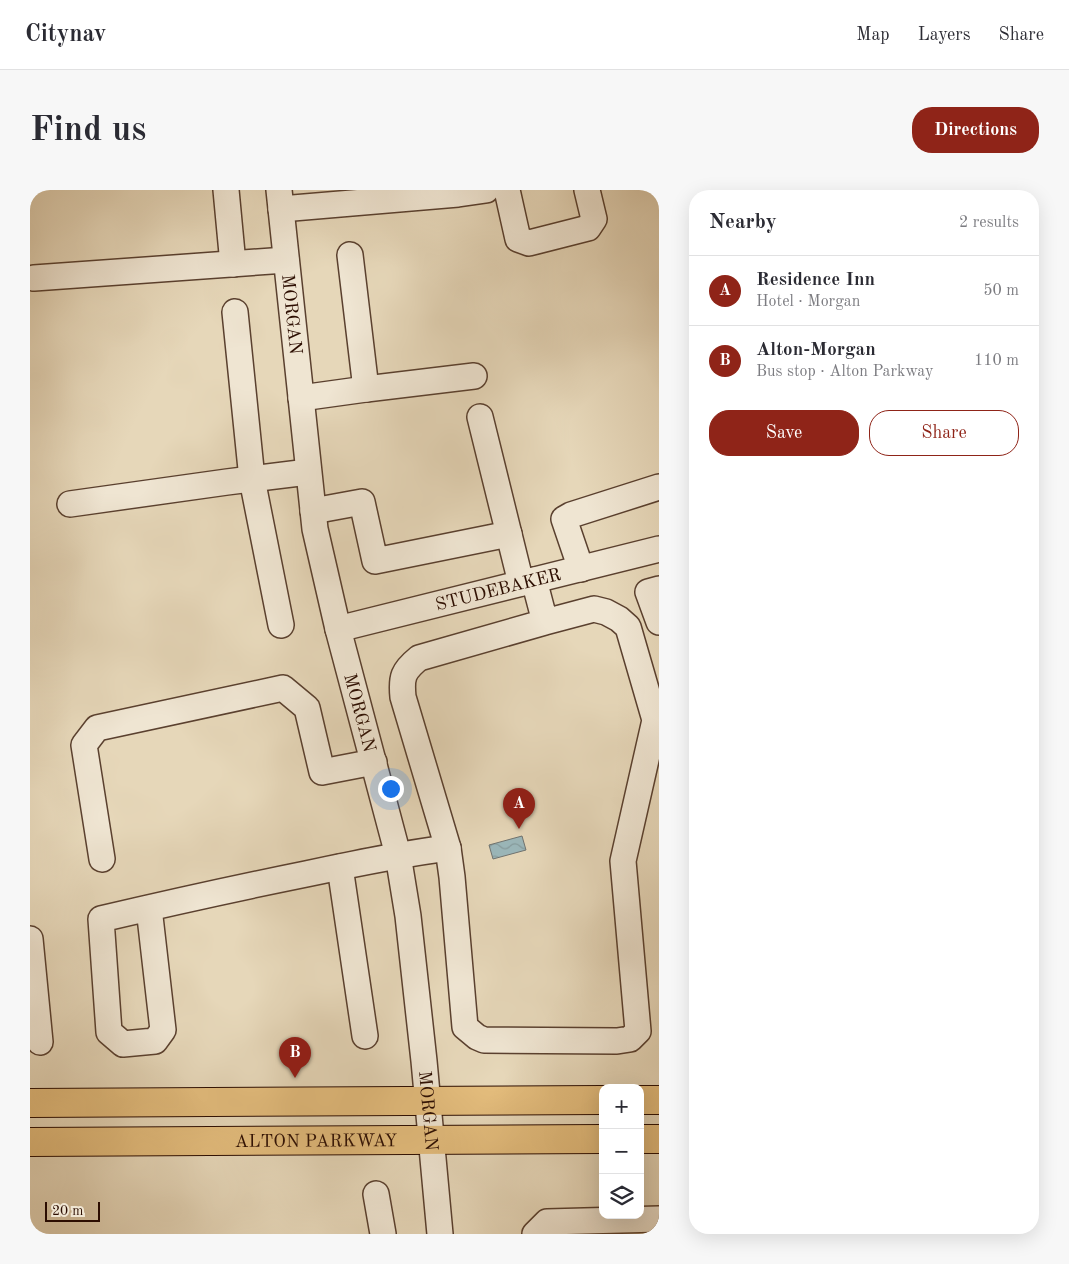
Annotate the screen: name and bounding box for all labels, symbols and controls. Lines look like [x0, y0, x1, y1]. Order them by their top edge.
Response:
text: Citynav [25, 23, 106, 47]
text: Map [856, 26, 890, 44]
text: Layers [918, 26, 970, 44]
text: Share [998, 26, 1044, 44]
button: Directions [912, 107, 1039, 153]
text: Find us [30, 113, 146, 148]
text: Nearby [709, 212, 777, 233]
text: 2 results [959, 215, 1019, 231]
text: Residence Inn [756, 271, 875, 290]
street label: MORGAN [278, 273, 304, 356]
text: A [719, 283, 731, 299]
text: 50 m [983, 283, 1019, 299]
text: Hotel · Morgan [756, 294, 860, 310]
text: Alton-Morgan [756, 341, 876, 360]
text: B [719, 353, 731, 369]
text: 110 m [974, 353, 1019, 369]
text: Bus stop · Alton Parkway [756, 364, 933, 380]
button: Save [709, 410, 859, 456]
button: Share [869, 410, 1019, 456]
street label: STUDEBAKER [434, 566, 563, 614]
street label: MORGAN [340, 672, 378, 754]
your location [378, 776, 404, 802]
pin: A [503, 788, 535, 829]
pin: B [279, 1037, 311, 1078]
street label: MORGAN [415, 1070, 440, 1152]
map controls [599, 1084, 644, 1219]
button: + [599, 1084, 644, 1129]
button: − [599, 1129, 644, 1174]
street label: ALTON PARKWAY [235, 1132, 397, 1151]
button: layers [599, 1174, 644, 1219]
scale bar [45, 1199, 100, 1222]
text: 20 m [52, 1204, 83, 1218]

